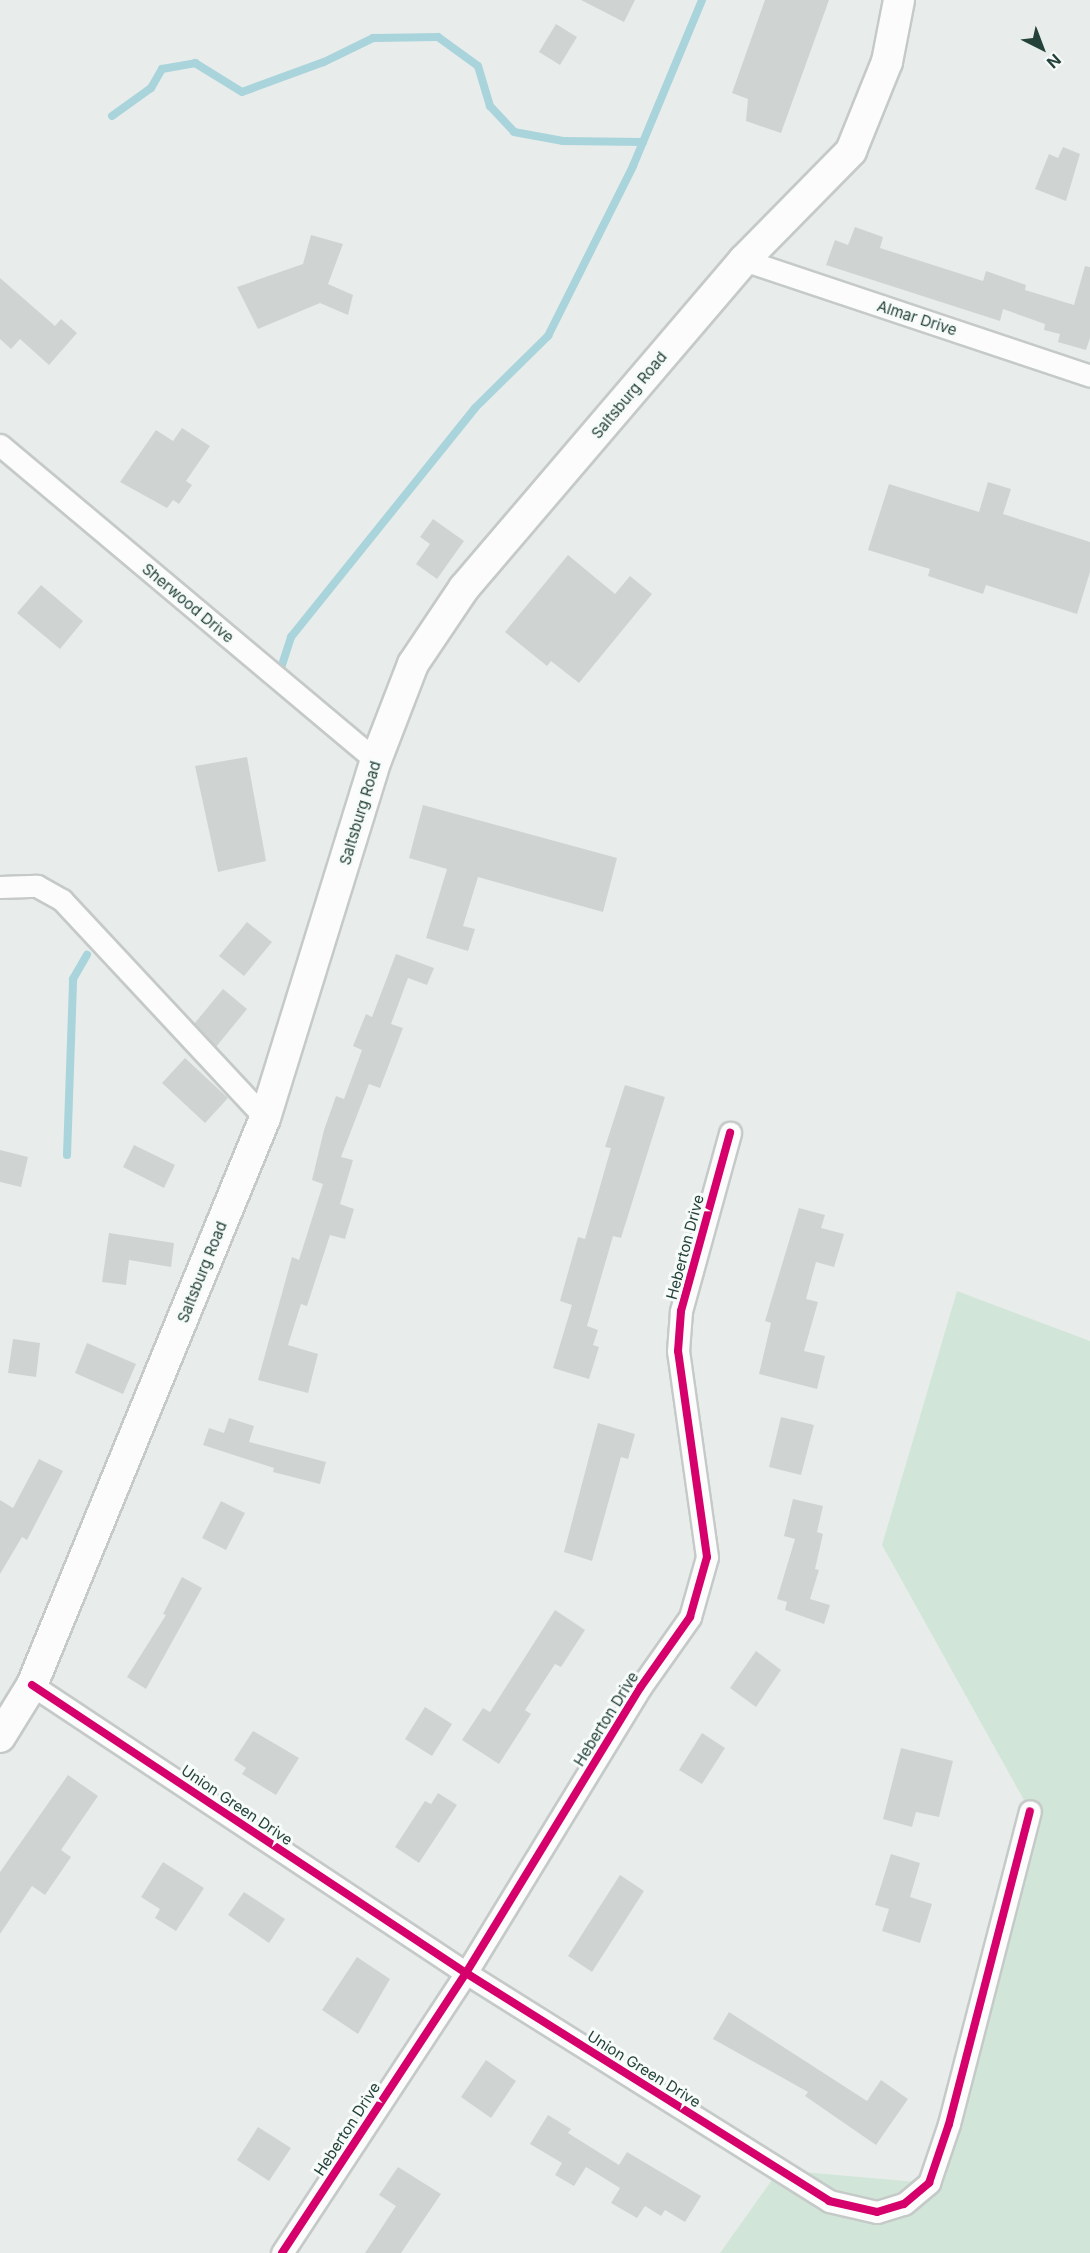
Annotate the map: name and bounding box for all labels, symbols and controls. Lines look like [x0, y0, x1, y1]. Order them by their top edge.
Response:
north arrow [1012, 18, 1072, 78]
text: N [1043, 50, 1065, 73]
street label: Almar Drive [875, 297, 959, 339]
street label: Saltsburg Road [588, 348, 670, 442]
street label: Sherwood Drive [139, 560, 237, 646]
street label: Saltsburg Road [336, 759, 384, 867]
street label: Heberton Drive [662, 1193, 708, 1301]
street label: Saltsburg Road [173, 1219, 231, 1325]
street label: Heberton Drive [570, 1669, 642, 1769]
street label: Union Green Drive [178, 1761, 296, 1849]
street label: Union Green Drive [584, 2027, 704, 2111]
street label: Heberton Drive [310, 2079, 384, 2179]

